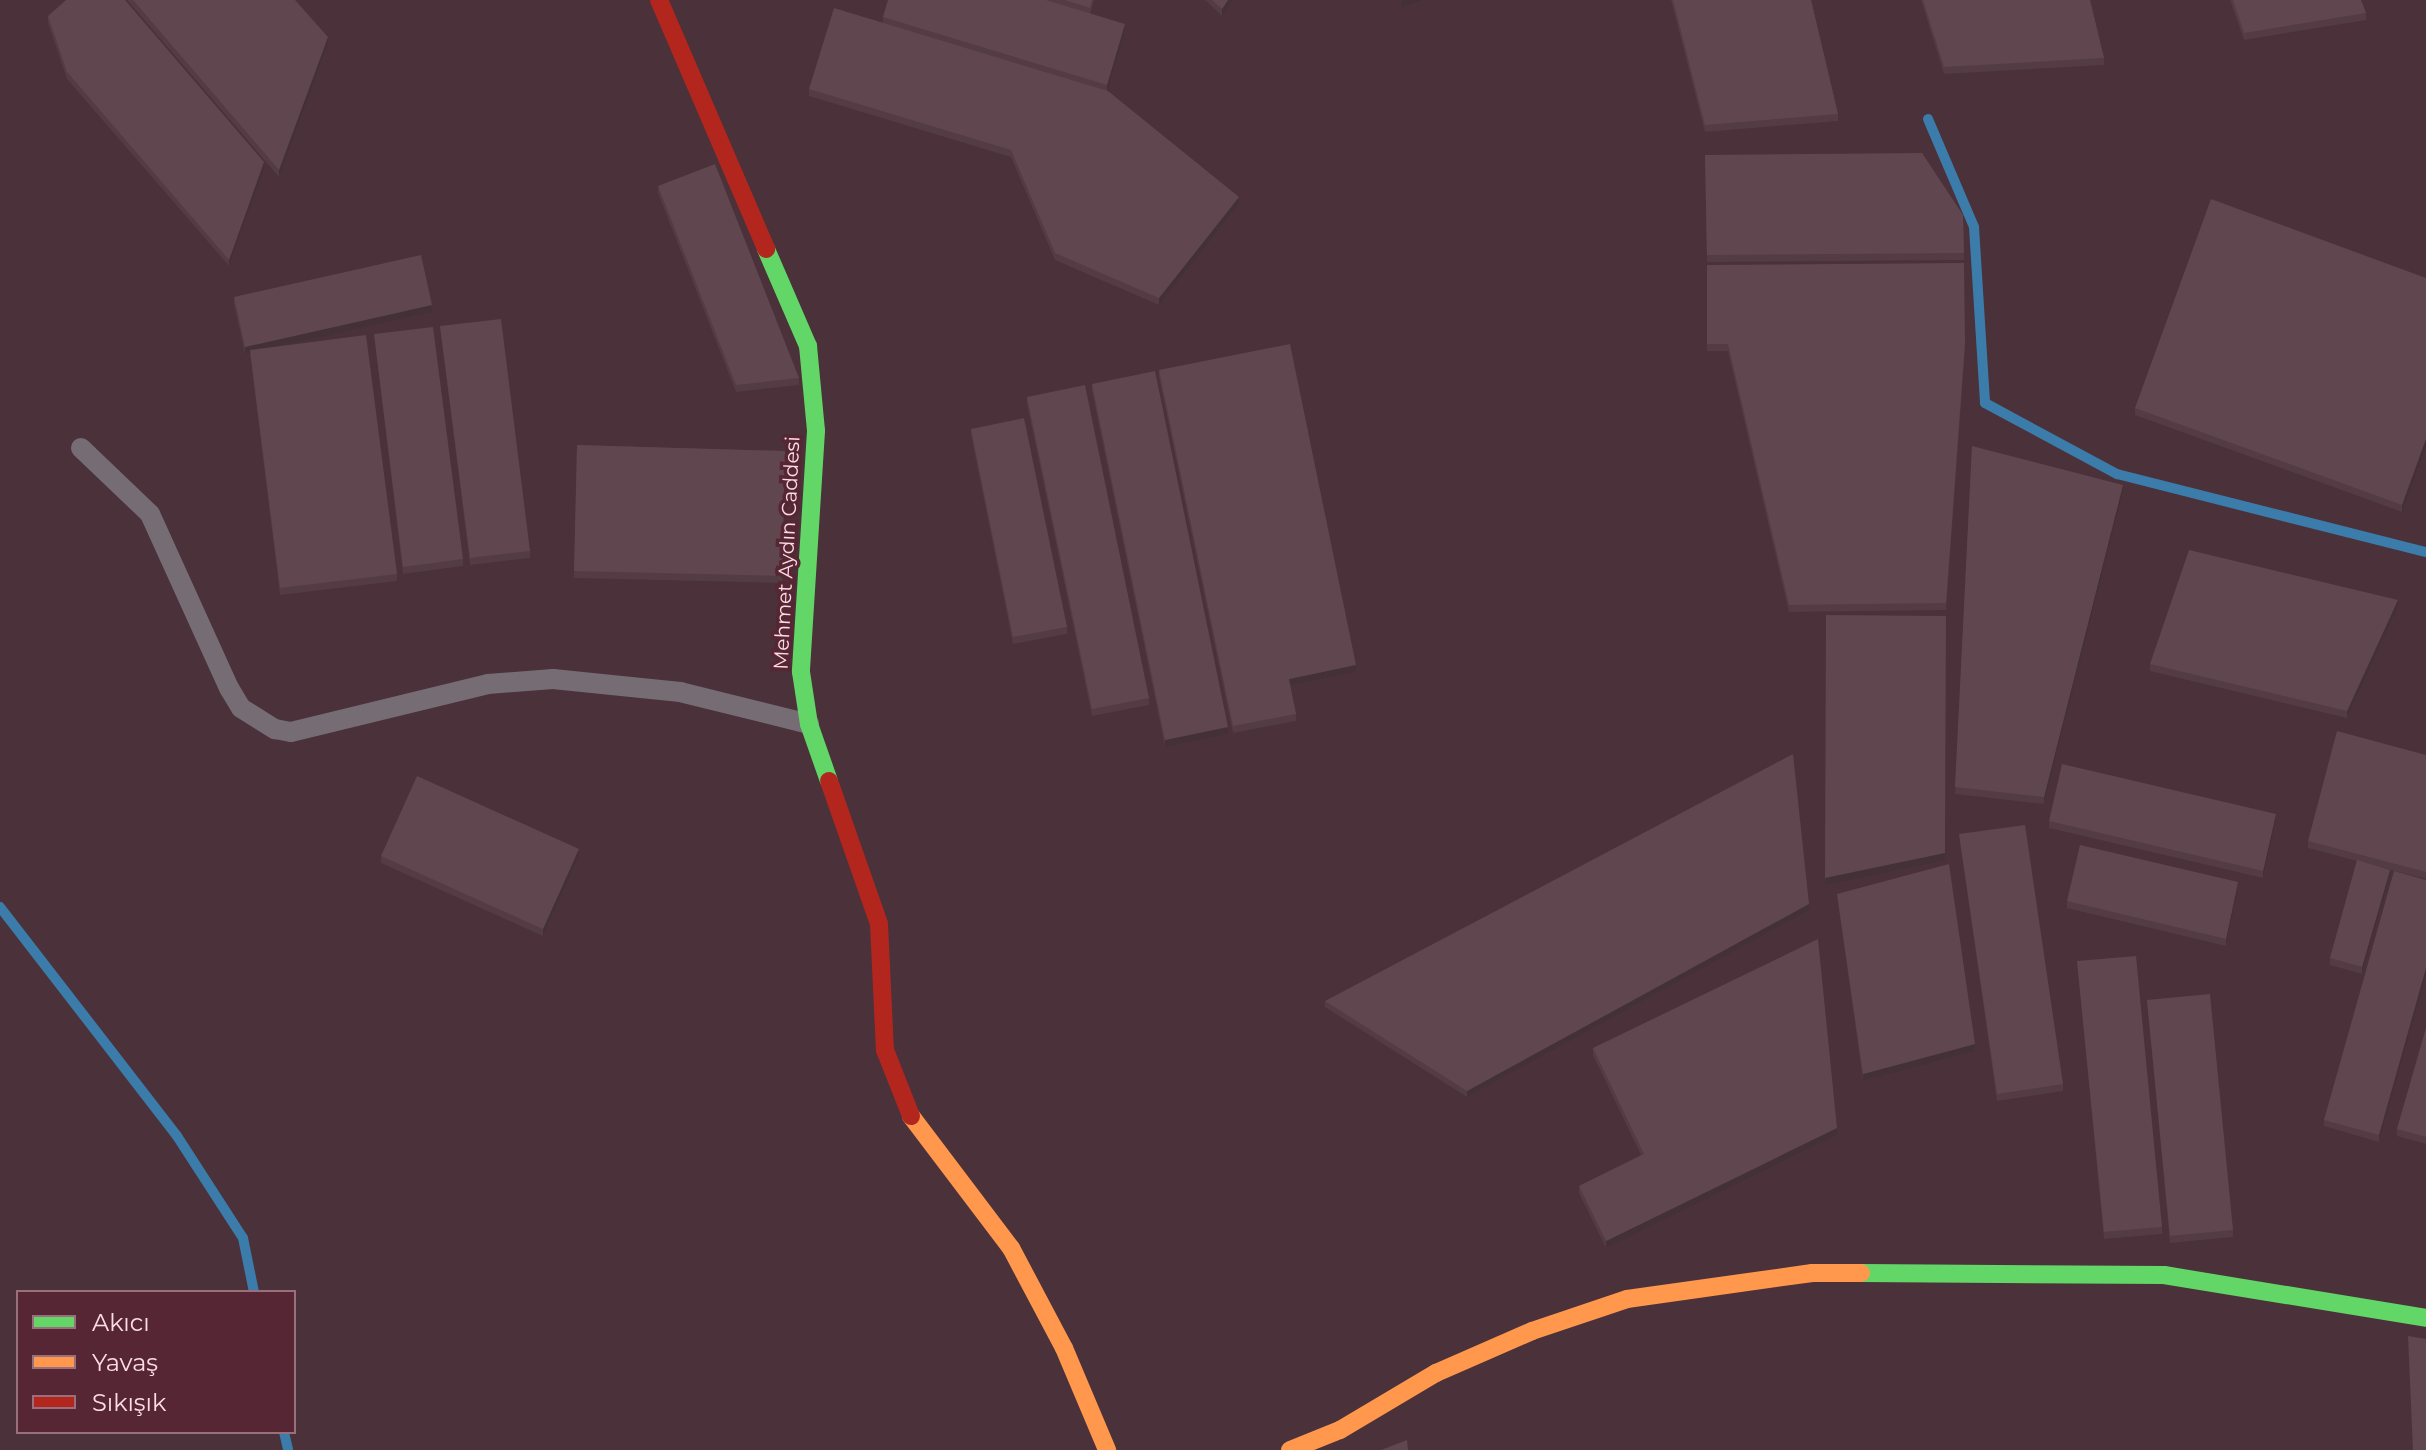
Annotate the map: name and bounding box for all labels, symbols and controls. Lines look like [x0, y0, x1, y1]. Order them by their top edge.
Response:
street label: Mehmet Aydın Caddesi [769, 436, 805, 670]
legend [16, 1290, 296, 1434]
text: Akıcı [92, 1308, 150, 1337]
text: Yavaş [92, 1348, 158, 1377]
text: Sıkışık [92, 1388, 166, 1417]

